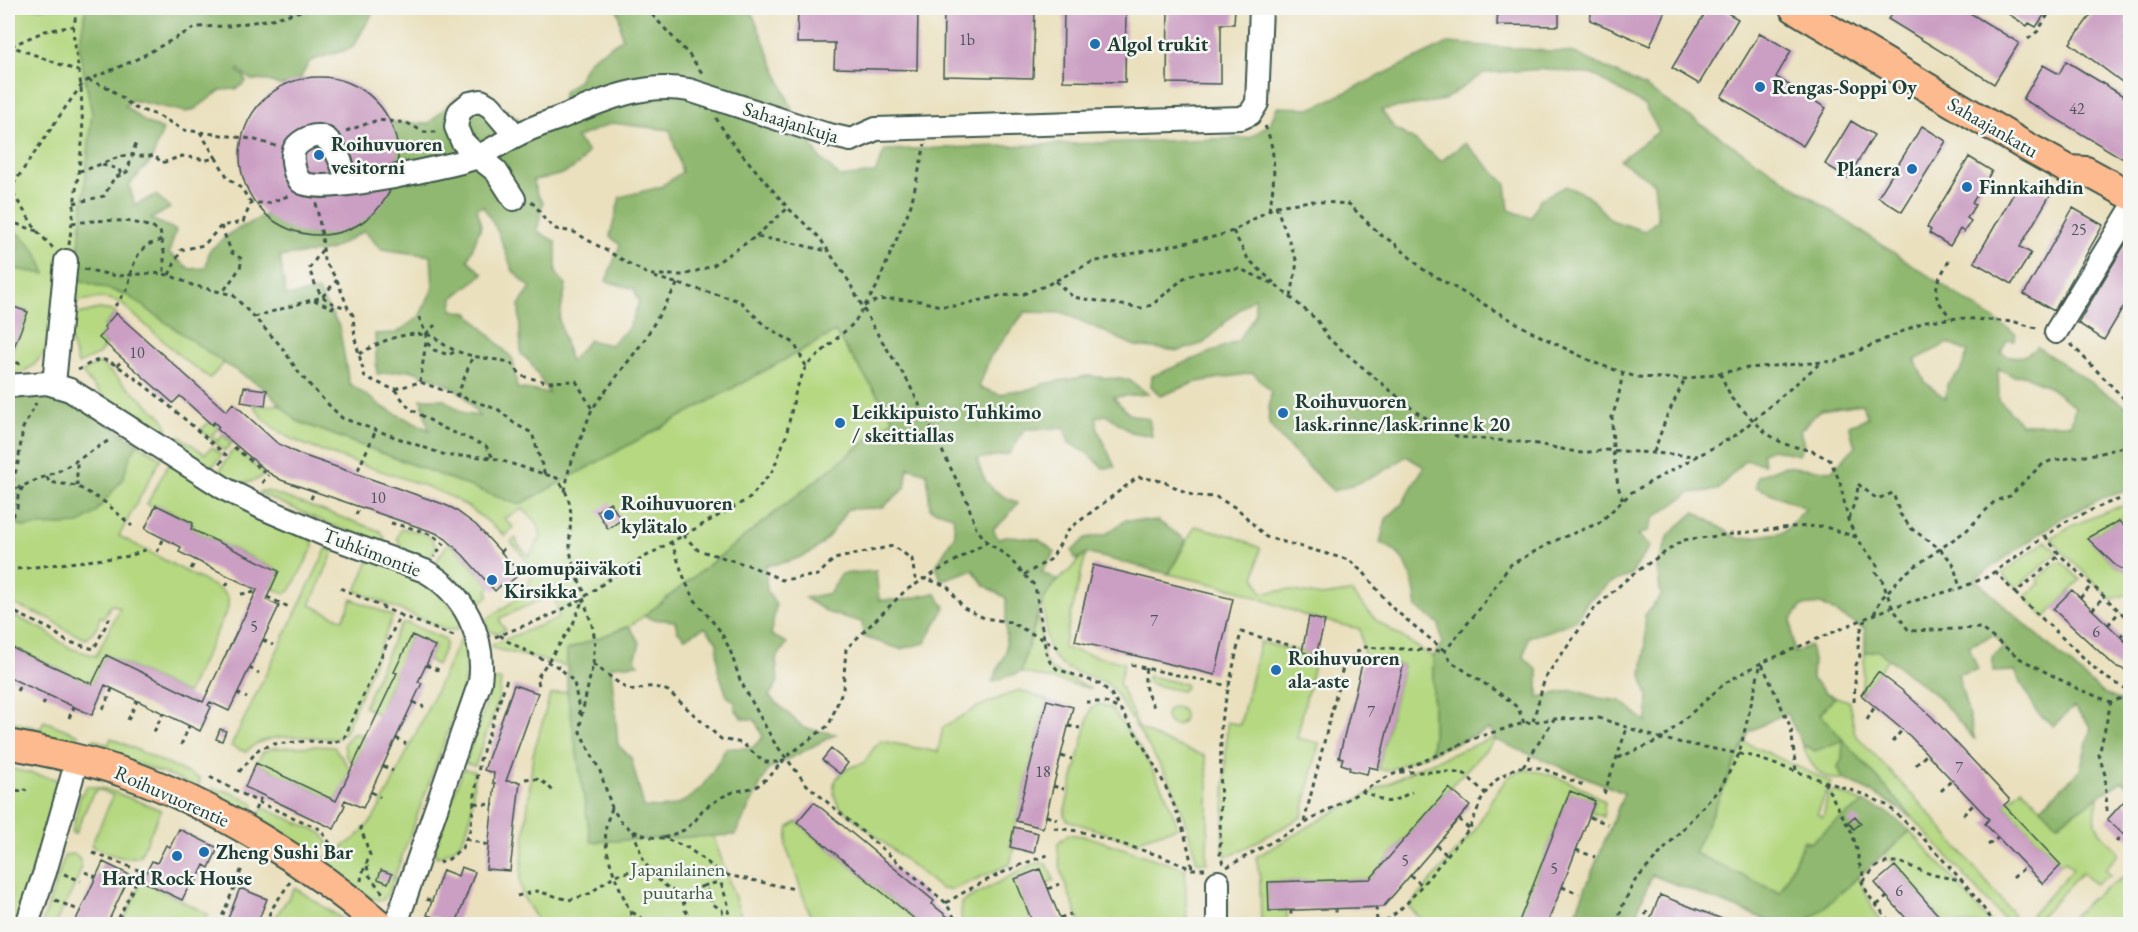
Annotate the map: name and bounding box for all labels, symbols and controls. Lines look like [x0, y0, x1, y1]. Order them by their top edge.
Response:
house number: 1b [959, 29, 975, 50]
place label: Algol trukit [1106, 31, 1209, 57]
marker: Algol trukit [1088, 37, 1102, 51]
place label: Rengas-Soppi Oy [1772, 74, 1917, 100]
marker: Rengas-Soppi Oy [1753, 80, 1767, 94]
street label: Sahaajankatu [1943, 91, 2043, 164]
street label: Sahaajankuja [740, 95, 842, 149]
house number: 42 [2069, 98, 2085, 119]
place label: Roihuvuoren vesitorni [331, 131, 443, 180]
marker: Roihuvuoren vesitorni [312, 148, 326, 162]
place label: Planera [1837, 156, 1900, 182]
marker: Planera [1905, 162, 1919, 176]
place label: Finnkaihdin [1979, 174, 2084, 200]
marker: Finnkaihdin [1960, 180, 1974, 194]
house number: 25 [2071, 219, 2087, 240]
house number: 10 [129, 342, 145, 363]
place label: Roihuvuoren lask.rinne/lask.rinne k 20 [1295, 388, 1510, 437]
place label: Leikkipuisto Tuhkimo / skeittiallas [852, 399, 1041, 448]
marker: Roihuvuoren lask.rinne/lask.rinne k 20 [1276, 406, 1290, 420]
marker: Leikkipuisto Tuhkimo / skeittiallas [833, 416, 847, 430]
house number: 10 [370, 487, 386, 508]
place label: Roihuvuoren kylätalo [621, 490, 733, 539]
marker: Roihuvuoren kylätalo [602, 508, 616, 522]
street label: Tuhkimontie [319, 521, 425, 583]
place label: Luomupäiväkoti Kirsikka [504, 555, 641, 604]
marker: Luomupäiväkoti Kirsikka [485, 573, 499, 587]
house number: 7 [1150, 610, 1158, 631]
house number: 5 [250, 616, 258, 637]
house number: 6 [2092, 621, 2100, 642]
place label: Roihuvuoren ala-aste [1288, 645, 1400, 694]
marker: Roihuvuoren ala-aste [1269, 663, 1283, 677]
house number: 7 [1367, 701, 1375, 722]
house number: 7 [1955, 757, 1963, 778]
street label: Roihuvuorentie [110, 759, 234, 833]
house number: 18 [1035, 761, 1051, 782]
place label: Zheng Sushi Bar [216, 839, 354, 865]
marker: Zheng Sushi Bar [197, 845, 211, 859]
marker: Hard Rock House [170, 849, 184, 863]
house number: 5 [1401, 850, 1409, 871]
park label: Japanilainen puutarha [629, 856, 726, 905]
house number: 5 [1550, 858, 1558, 879]
place label: Hard Rock House [102, 865, 252, 891]
house number: 6 [1895, 880, 1903, 901]

